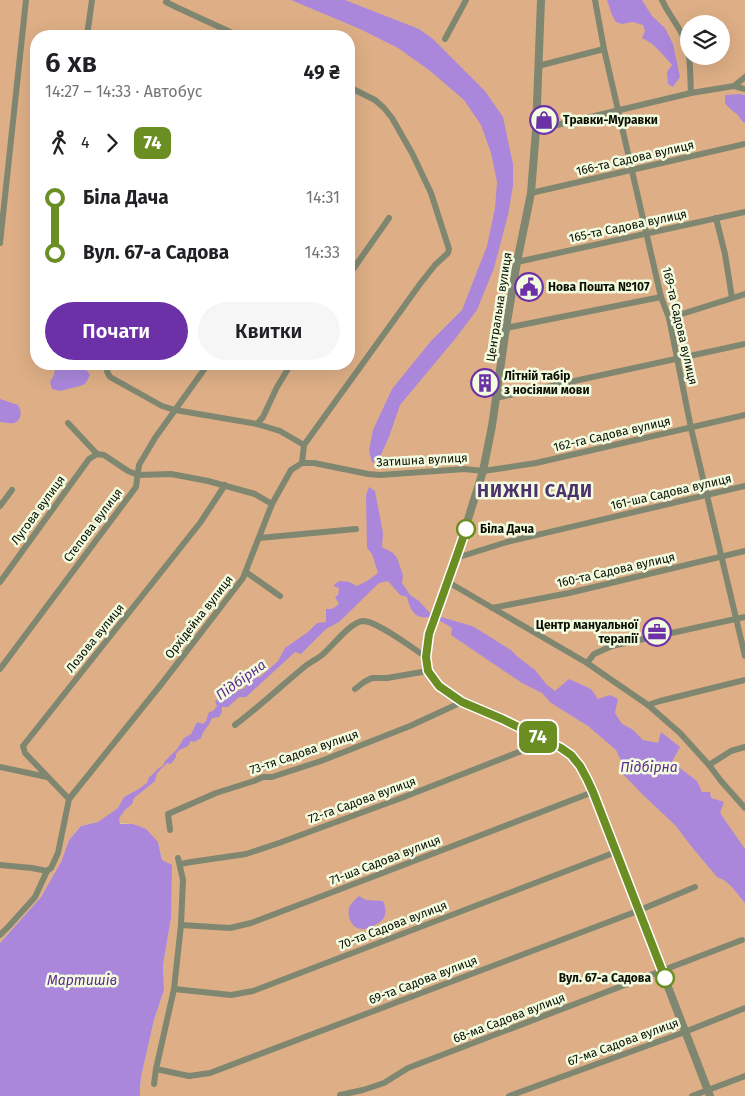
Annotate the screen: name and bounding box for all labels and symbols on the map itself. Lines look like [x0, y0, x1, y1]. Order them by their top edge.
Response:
shop icon: Травки-Муравки [529, 105, 559, 135]
place label: Травки-Муравки [563, 113, 658, 127]
street label: 166-та Садова вулиця [575, 138, 695, 178]
street label: 165-та Садова вулиця [568, 207, 688, 245]
street label: Центральна вулиця [483, 251, 515, 363]
street label: 169-та Садова вулиця [660, 266, 700, 386]
public building icon: Нова Пошта №107 [514, 272, 544, 302]
place label: Нова Пошта №107 [548, 280, 650, 294]
building icon: Літній табір з носіями мови [470, 368, 500, 398]
place label: Літній табір з носіями мови [504, 369, 590, 397]
street label: 162-га Садова вулиця [552, 414, 672, 454]
street label: Затишна вулиця [376, 451, 468, 469]
street label: 161-ша Садова вулиця [609, 471, 733, 513]
street label: Лугова вулиця [8, 473, 68, 547]
district label: НИЖНІ САДИ [477, 480, 593, 502]
street label: Степова вулиця [61, 486, 125, 564]
marker: Біла Дача [456, 519, 476, 539]
place label: Біла Дача [480, 522, 535, 536]
street label: 160-та Садова вулиця [556, 550, 676, 590]
street label: Орхідейна вулиця [162, 573, 236, 661]
street label: Лозова вулиця [63, 601, 127, 675]
office icon: Центр мануальної терапії [642, 617, 672, 647]
place label: Центр мануальної терапії [536, 618, 640, 646]
water label: Підбірна [213, 656, 269, 704]
line badge: 74 [516, 721, 560, 753]
street label: 73-тя Садова вулиця [248, 727, 360, 777]
water label: Підбірна [620, 759, 678, 776]
street label: 72-га Садова вулиця [306, 774, 418, 826]
street label: 71-ша Садова вулиця [328, 832, 442, 888]
street label: 70-та Садова вулиця [337, 898, 449, 952]
street label: 69-та Садова вулиця [367, 953, 479, 1007]
marker: Вул. 67-а Садова [655, 968, 675, 988]
place label: Вул. 67-а Садова [559, 971, 651, 985]
water label: Мартишів [47, 972, 117, 989]
street label: 68-ма Садова вулиця [451, 990, 567, 1046]
street label: 67-ма Садова вулиця [565, 1015, 681, 1069]

